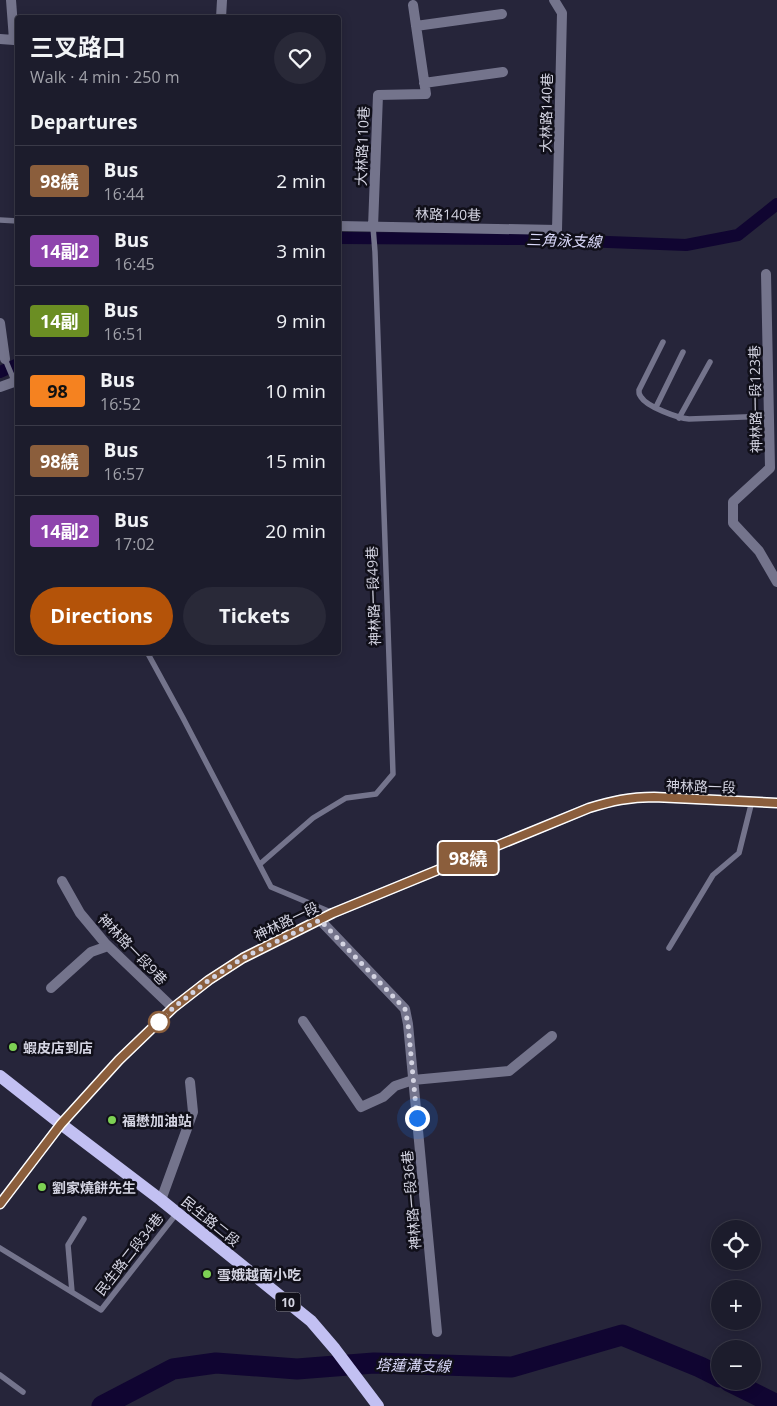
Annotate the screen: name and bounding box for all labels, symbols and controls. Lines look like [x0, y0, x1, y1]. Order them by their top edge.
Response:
text: 三叉路口 [30, 30, 126, 63]
button: heart [274, 32, 326, 84]
text: Walk · 4 min · 250 m [30, 66, 180, 88]
street label: 大林路140巷 [536, 73, 556, 153]
street label: 大林路110巷 [351, 106, 373, 186]
text: Departures [30, 109, 137, 135]
text: Bus [104, 157, 138, 183]
text: 2 min [276, 168, 326, 194]
text: 98繞 [40, 169, 79, 193]
text: 16:44 [104, 183, 144, 205]
street label: 林路140巷 [415, 204, 481, 224]
text: Bus [114, 227, 149, 253]
water label: 三角泳支線 [526, 229, 604, 251]
text: 3 min [276, 238, 326, 264]
text: 14副2 [40, 239, 89, 263]
text: 16:45 [114, 253, 155, 275]
text: Bus [104, 297, 138, 323]
text: 9 min [276, 308, 326, 334]
text: 14副 [40, 309, 79, 333]
text: 16:51 [104, 323, 144, 345]
street label: 神林路一段123巷 [745, 345, 765, 453]
text: Bus [100, 367, 135, 393]
text: 10 min [265, 378, 326, 404]
text: 98 [47, 379, 68, 403]
text: 16:52 [100, 393, 141, 415]
text: Bus [104, 437, 138, 463]
text: 15 min [265, 448, 326, 474]
text: 98繞 [40, 449, 79, 473]
text: 16:57 [104, 463, 144, 485]
text: Bus [114, 507, 149, 533]
text: 20 min [265, 518, 326, 544]
text: 14副2 [40, 519, 89, 543]
text: 17:02 [114, 533, 155, 555]
street label: 神林路一段49巷 [362, 546, 384, 646]
button: Directions [30, 587, 173, 645]
button: Tickets [183, 587, 326, 645]
street label: 神林路一段 [666, 775, 736, 797]
line badge: 98繞 [439, 842, 497, 874]
text: 98繞 [449, 846, 487, 870]
street label: 神林路一段 [250, 897, 322, 945]
street label: 神林路一段9巷 [94, 909, 172, 989]
unlabelled marker [148, 1011, 170, 1033]
place label: 蝦皮店到店 [23, 1038, 93, 1057]
marker: 蝦皮店到店 [7, 1041, 19, 1053]
your location [405, 1106, 430, 1131]
place label: 福懋加油站 [122, 1111, 192, 1130]
marker: 福懋加油站 [106, 1114, 118, 1126]
street label: 神林路一段36巷 [397, 1149, 425, 1251]
place label: 劉家燒餅先生 [52, 1178, 136, 1197]
marker: 劉家燒餅先生 [36, 1181, 48, 1193]
street label: 民生路二段 [178, 1192, 244, 1250]
street label: 民生路二段34巷 [91, 1209, 167, 1299]
map controls [711, 1220, 761, 1390]
button: locate [711, 1220, 761, 1270]
place label: 雪娥越南小吃 [217, 1265, 301, 1284]
marker: 雪娥越南小吃 [201, 1268, 213, 1280]
button: + [711, 1280, 761, 1330]
road number: 10 [276, 1292, 300, 1311]
button: − [711, 1340, 761, 1390]
water label: 塔蓮溝支線 [375, 1354, 453, 1376]

